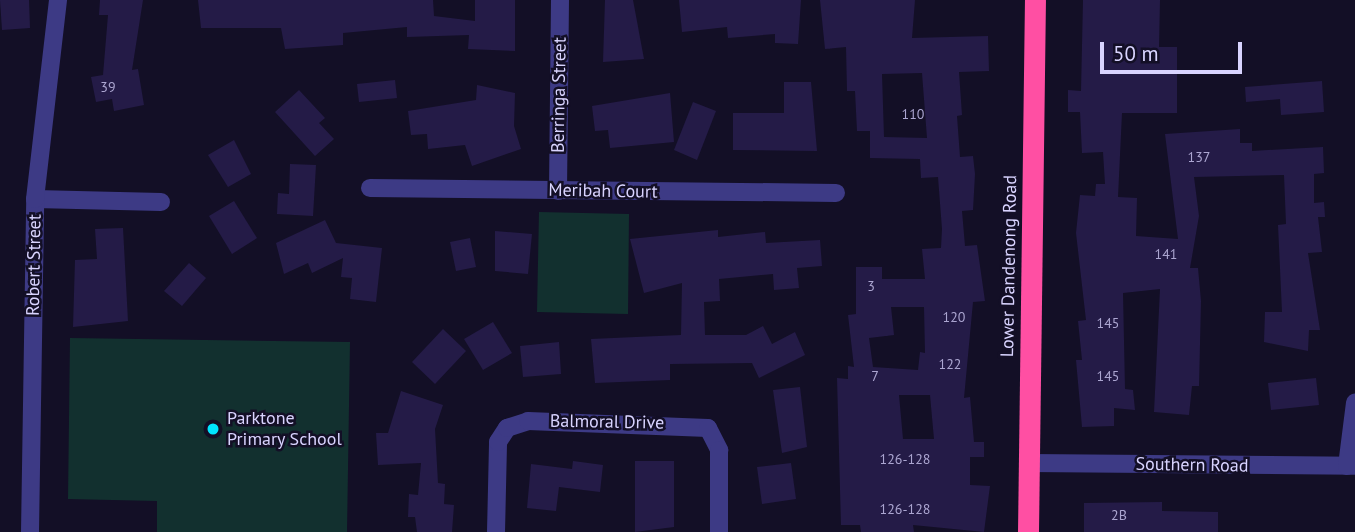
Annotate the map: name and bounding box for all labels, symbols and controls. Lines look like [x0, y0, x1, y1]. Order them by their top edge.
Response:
scale bar [1103, 28, 1245, 72]
street label: Berringa Street [547, 37, 571, 153]
text: 50 m [1113, 40, 1159, 67]
house number: 39 [100, 79, 116, 95]
house number: 110 [902, 106, 924, 122]
house number: 137 [1188, 149, 1210, 165]
street label: Lower Dandenong Road [997, 175, 1021, 357]
street label: Meribah Court [548, 179, 658, 203]
street label: Robert Street [22, 214, 46, 316]
house number: 141 [1155, 246, 1177, 262]
house number: 3 [867, 278, 875, 294]
house number: 120 [943, 309, 965, 325]
house number: 145 [1097, 315, 1119, 331]
house number: 122 [939, 356, 961, 372]
house number: 7 [871, 368, 879, 384]
house number: 145 [1097, 368, 1119, 384]
place label: Parktone Primary School [227, 408, 342, 450]
street label: Balmoral Drive [550, 410, 664, 434]
marker: Parktone Primary School [205, 421, 221, 437]
house number: 126-128 [880, 451, 930, 467]
street label: Southern Road [1135, 453, 1249, 477]
house number: 126-128 [880, 501, 930, 517]
house number: 2B [1111, 507, 1127, 523]

